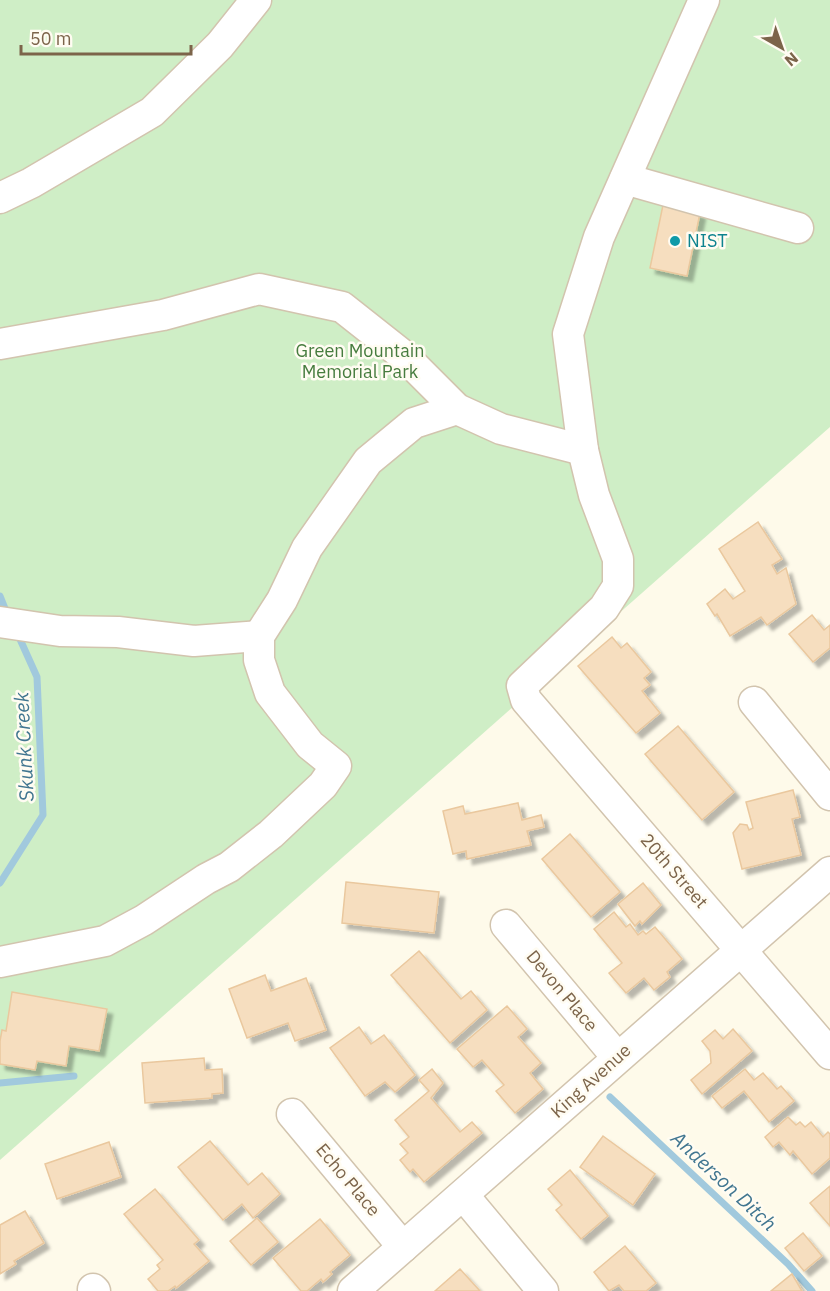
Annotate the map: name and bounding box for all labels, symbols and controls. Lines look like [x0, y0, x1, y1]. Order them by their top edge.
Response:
scale bar [21, 18, 190, 56]
north arrow [752, 18, 812, 78]
text: 50 m [30, 27, 72, 50]
text: N [781, 48, 803, 71]
place label: NIST [687, 229, 727, 252]
marker: NIST [668, 234, 682, 248]
park label: Green Mountain Memorial Park [295, 339, 425, 383]
water label: Skunk Creek [7, 691, 40, 802]
street label: 20th Street [636, 828, 713, 913]
street label: Devon Place [522, 945, 603, 1036]
street label: King Avenue [546, 1039, 636, 1123]
water label: Anderson Ditch [665, 1124, 783, 1237]
street label: Echo Place [311, 1139, 386, 1221]

